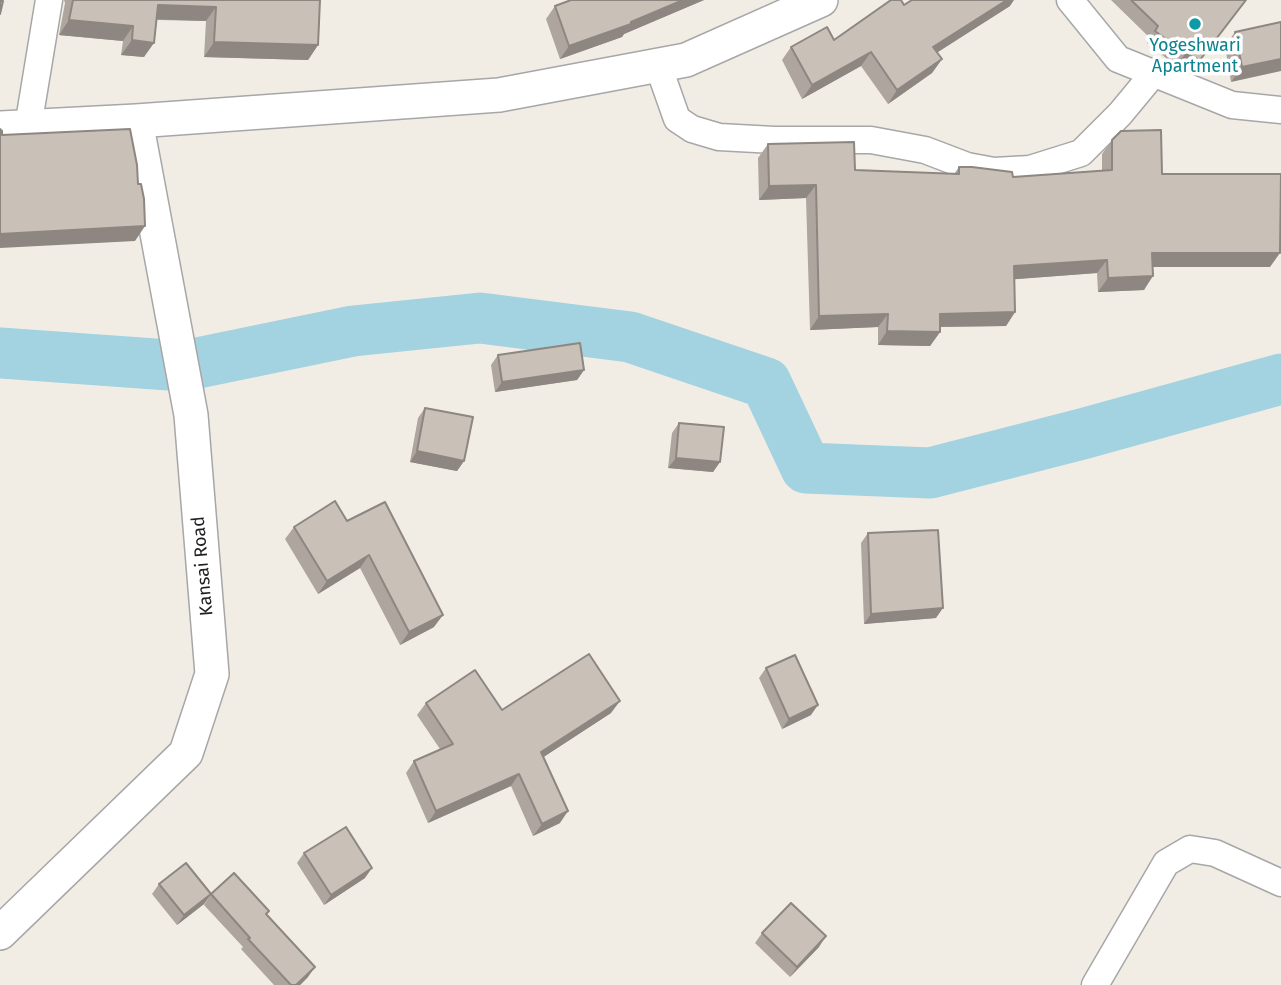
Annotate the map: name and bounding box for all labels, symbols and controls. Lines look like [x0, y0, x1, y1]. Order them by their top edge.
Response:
marker: Yogeshwari Apartment [1187, 16, 1203, 32]
place label: Yogeshwari Apartment [1149, 35, 1241, 78]
street label: Kansai Road [188, 515, 218, 617]

